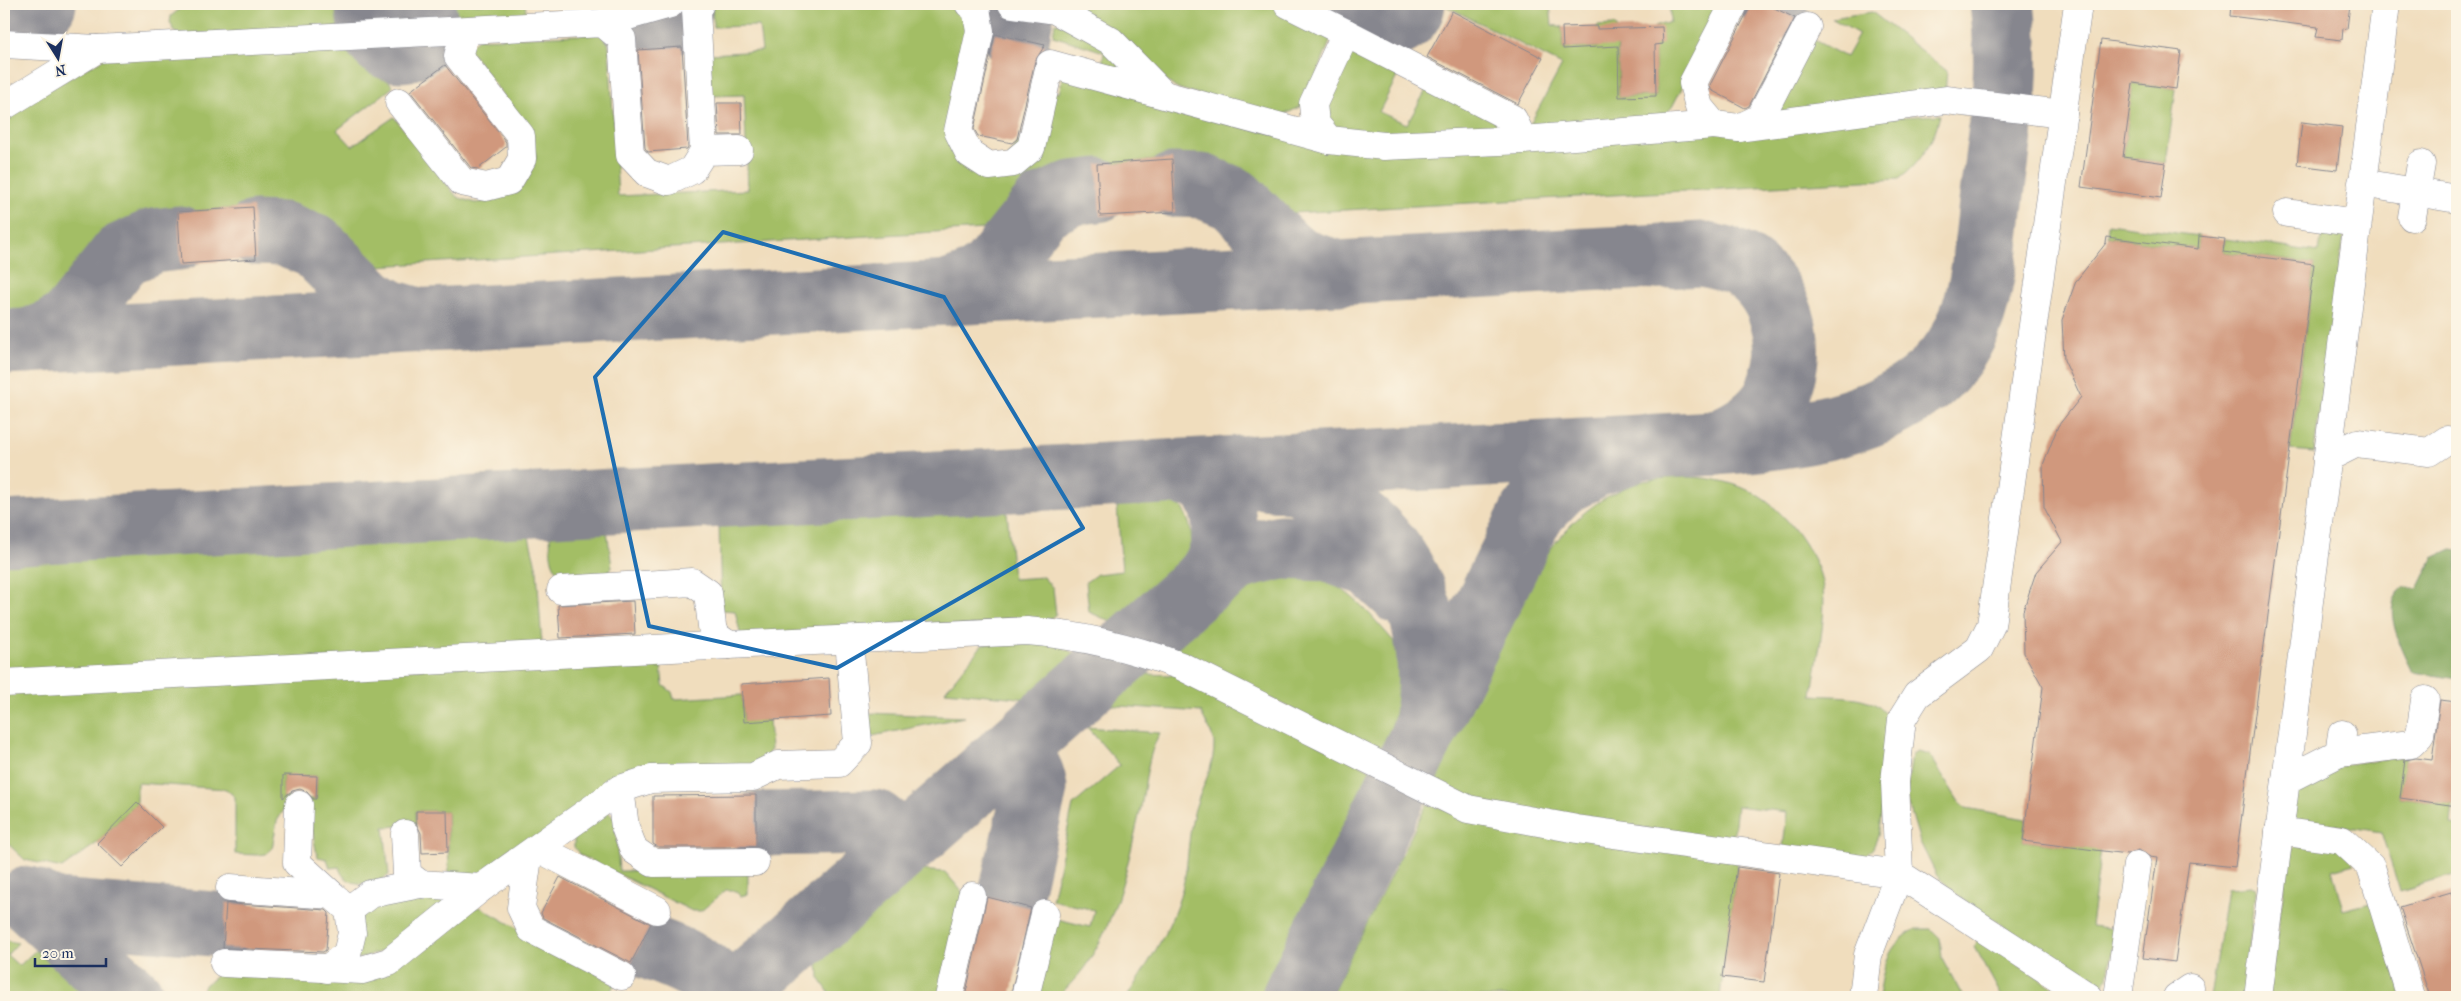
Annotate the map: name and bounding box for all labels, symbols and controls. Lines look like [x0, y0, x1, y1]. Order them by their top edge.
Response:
north arrow [32, 32, 82, 82]
text: N [53, 61, 67, 80]
scale bar [35, 936, 106, 968]
text: 20 m [42, 944, 74, 962]

